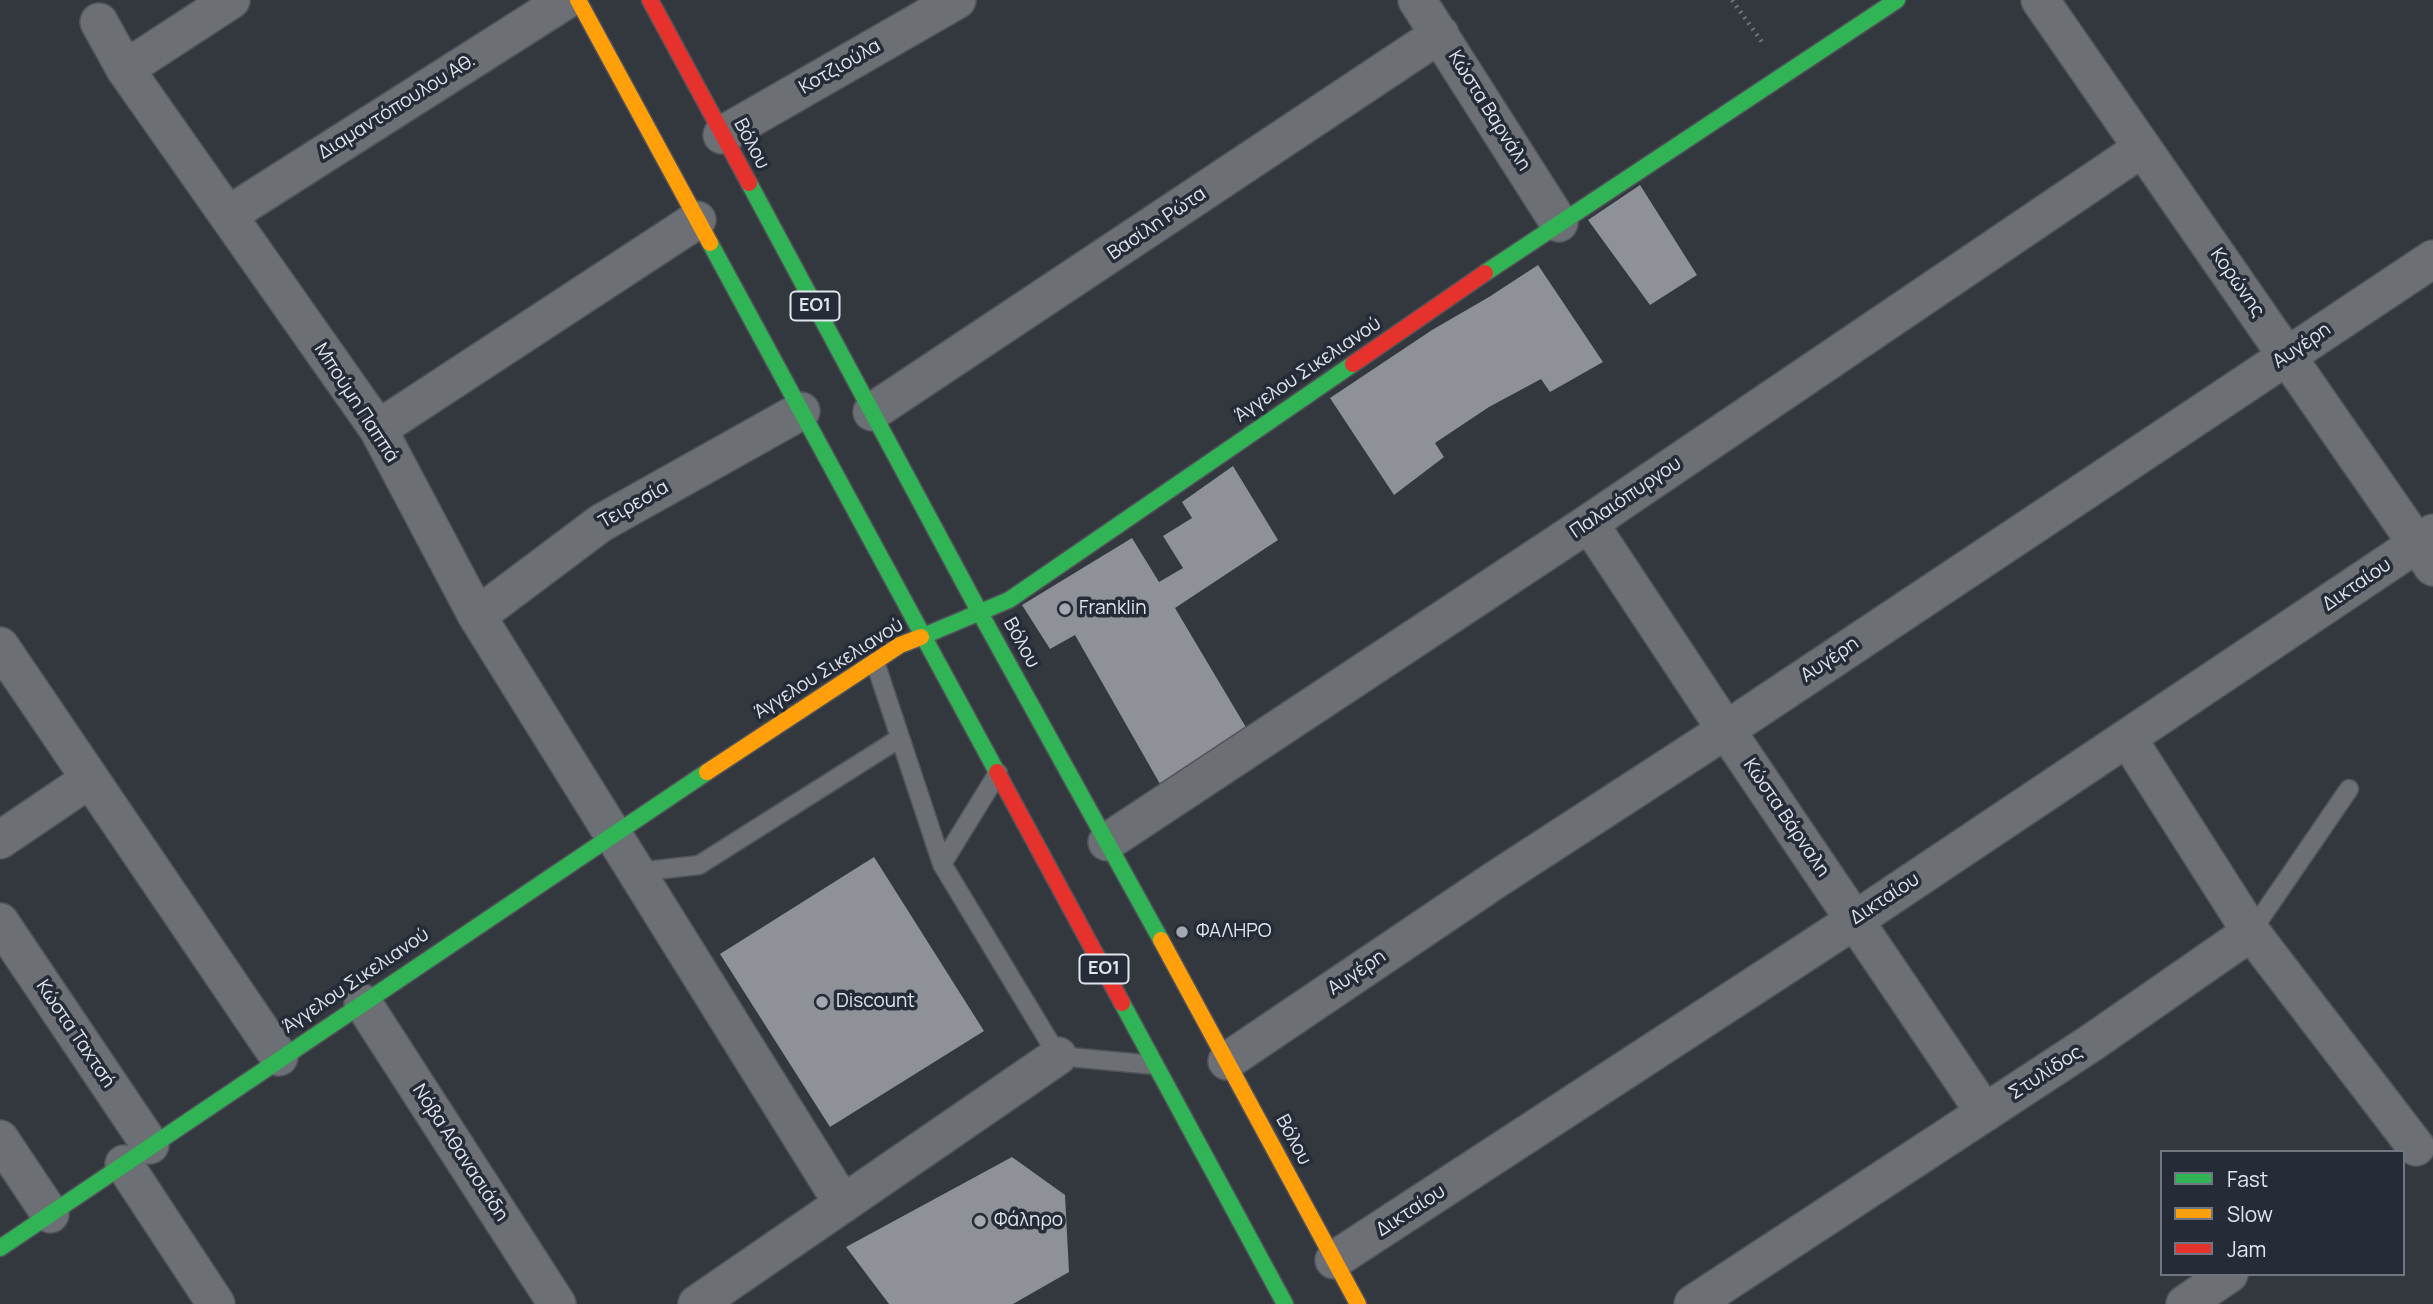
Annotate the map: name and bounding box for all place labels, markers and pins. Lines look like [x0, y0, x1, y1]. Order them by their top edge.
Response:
place label: Franklin [1079, 598, 1146, 620]
marker: Franklin [1057, 601, 1073, 617]
place label: ΦΑΛΗΡΟ [1196, 921, 1272, 943]
marker: ΦΑΛΗΡΟ [1174, 924, 1190, 940]
place label: Discount [836, 991, 915, 1013]
marker: Discount [814, 994, 830, 1010]
place label: Φάληρο [994, 1210, 1063, 1232]
marker: Φάληρο [972, 1213, 988, 1229]

